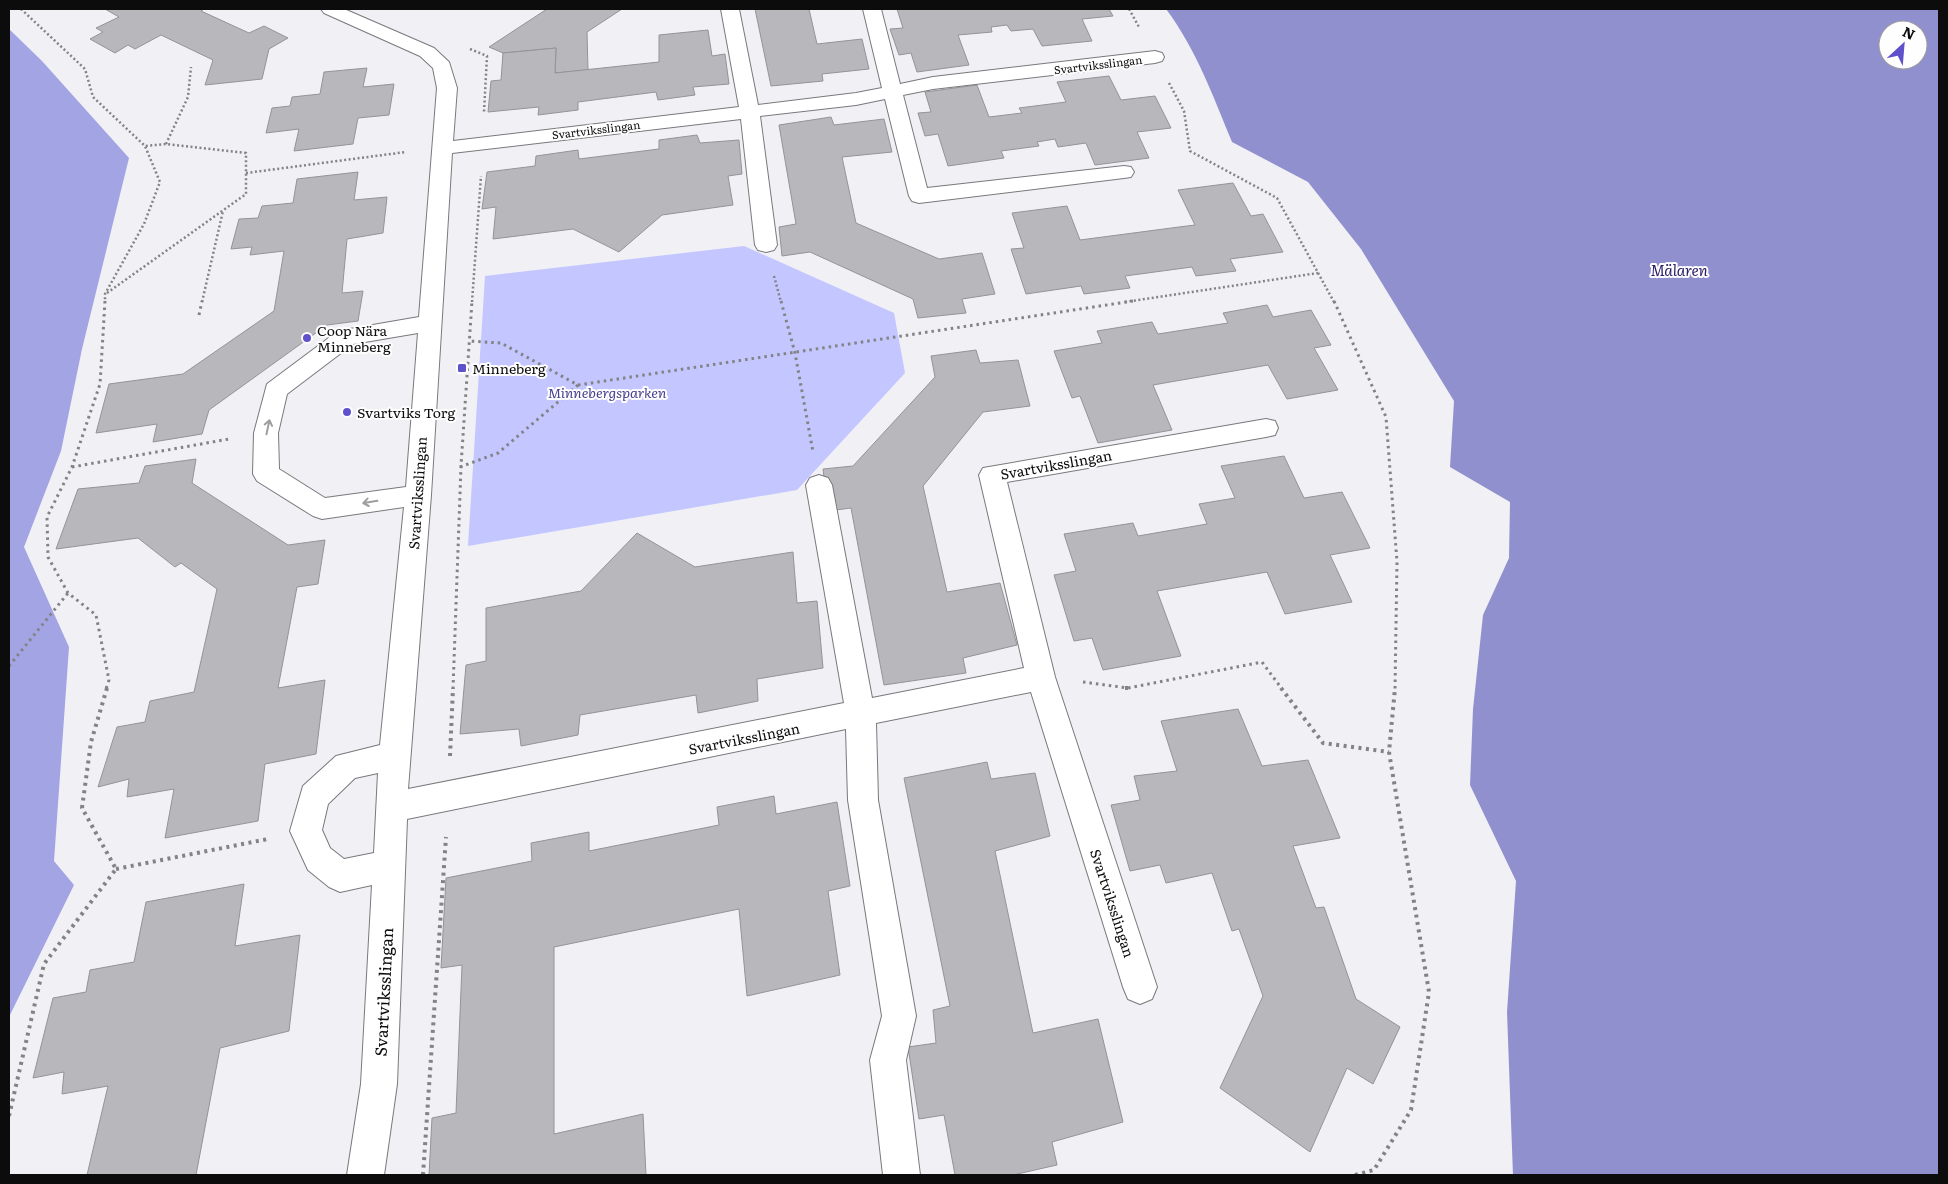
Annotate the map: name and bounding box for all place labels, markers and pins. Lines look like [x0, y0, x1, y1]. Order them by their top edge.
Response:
place label: Coop Nära Minneberg [317, 320, 391, 356]
marker: Coop Nära Minneberg [301, 332, 313, 344]
place label: Minneberg [472, 358, 546, 378]
marker: Minneberg [456, 362, 468, 374]
place label: Svartviks Torg [357, 402, 455, 422]
marker: Svartviks Torg [341, 406, 353, 418]

